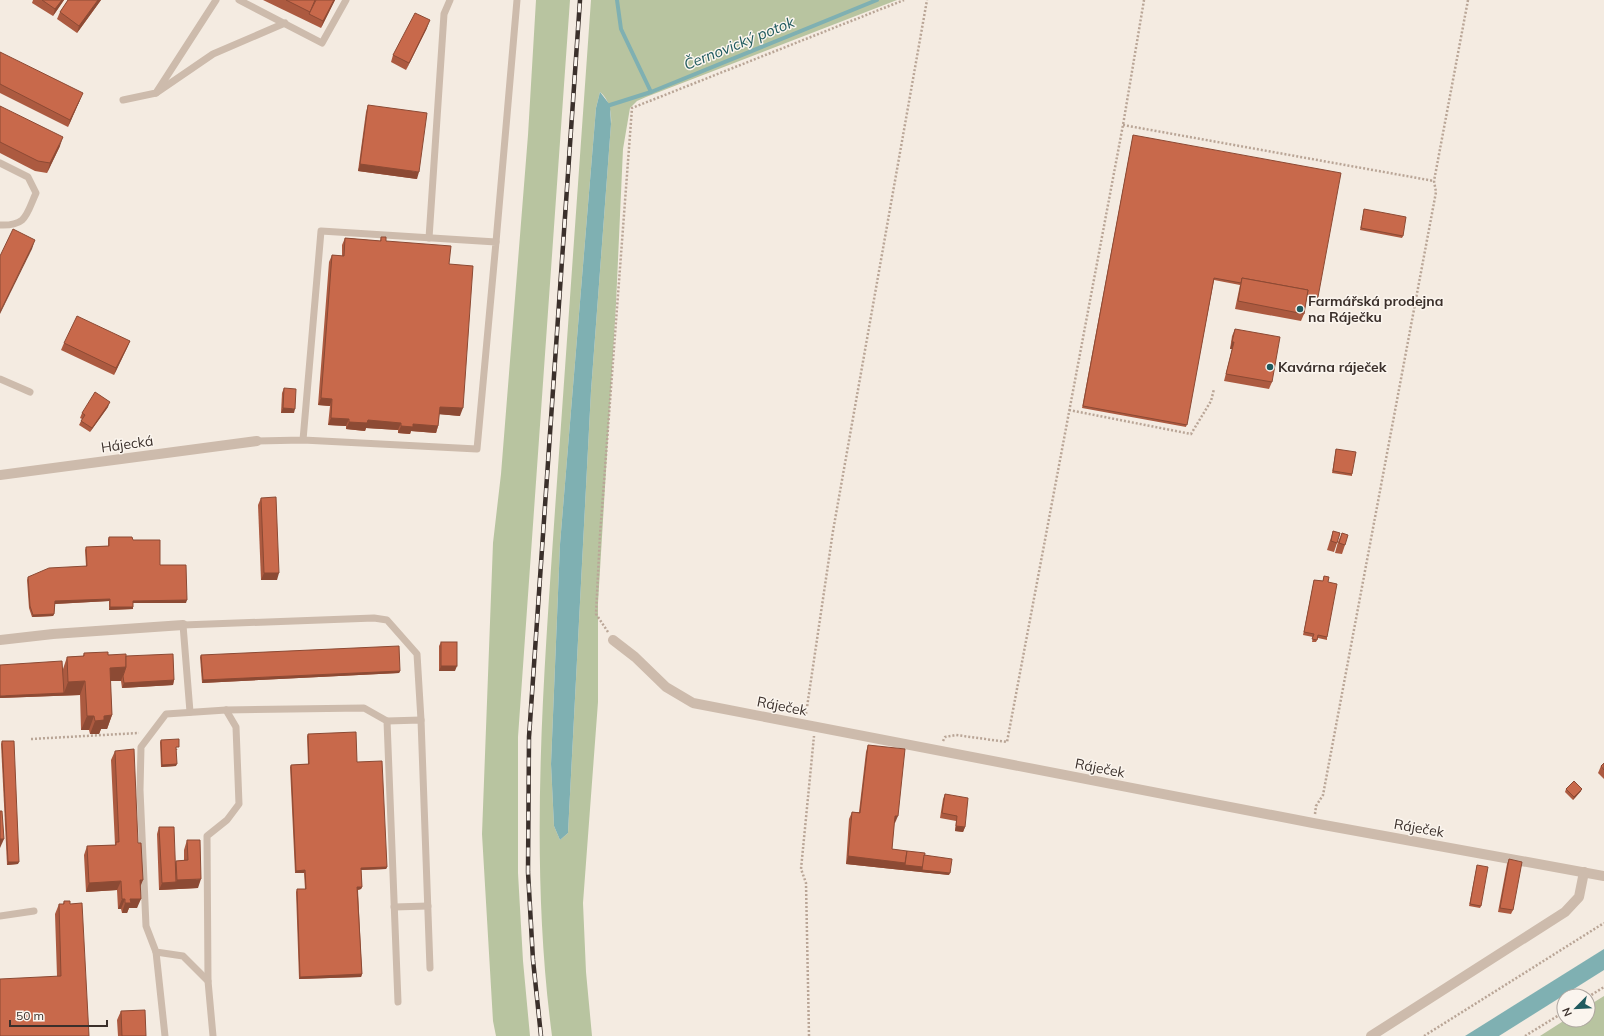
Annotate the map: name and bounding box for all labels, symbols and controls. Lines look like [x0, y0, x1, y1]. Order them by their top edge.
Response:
water label: Černovický potok [681, 12, 798, 74]
place label: Farmářská prodejna na Ráječku [1308, 292, 1443, 326]
marker: Farmářská prodejna na Ráječku [1295, 304, 1305, 314]
place label: Kavárna ráječek [1278, 358, 1387, 376]
marker: Kavárna ráječek [1265, 362, 1275, 372]
street label: Hájecká [100, 431, 154, 457]
street label: Ráječek [755, 692, 809, 720]
street label: Ráječek [1073, 754, 1127, 782]
street label: Ráječek [1392, 815, 1446, 841]
north arrow [1556, 988, 1596, 1028]
scale bar [10, 1002, 107, 1028]
text: N [1559, 1005, 1575, 1019]
text: 50 m [16, 1008, 44, 1023]

